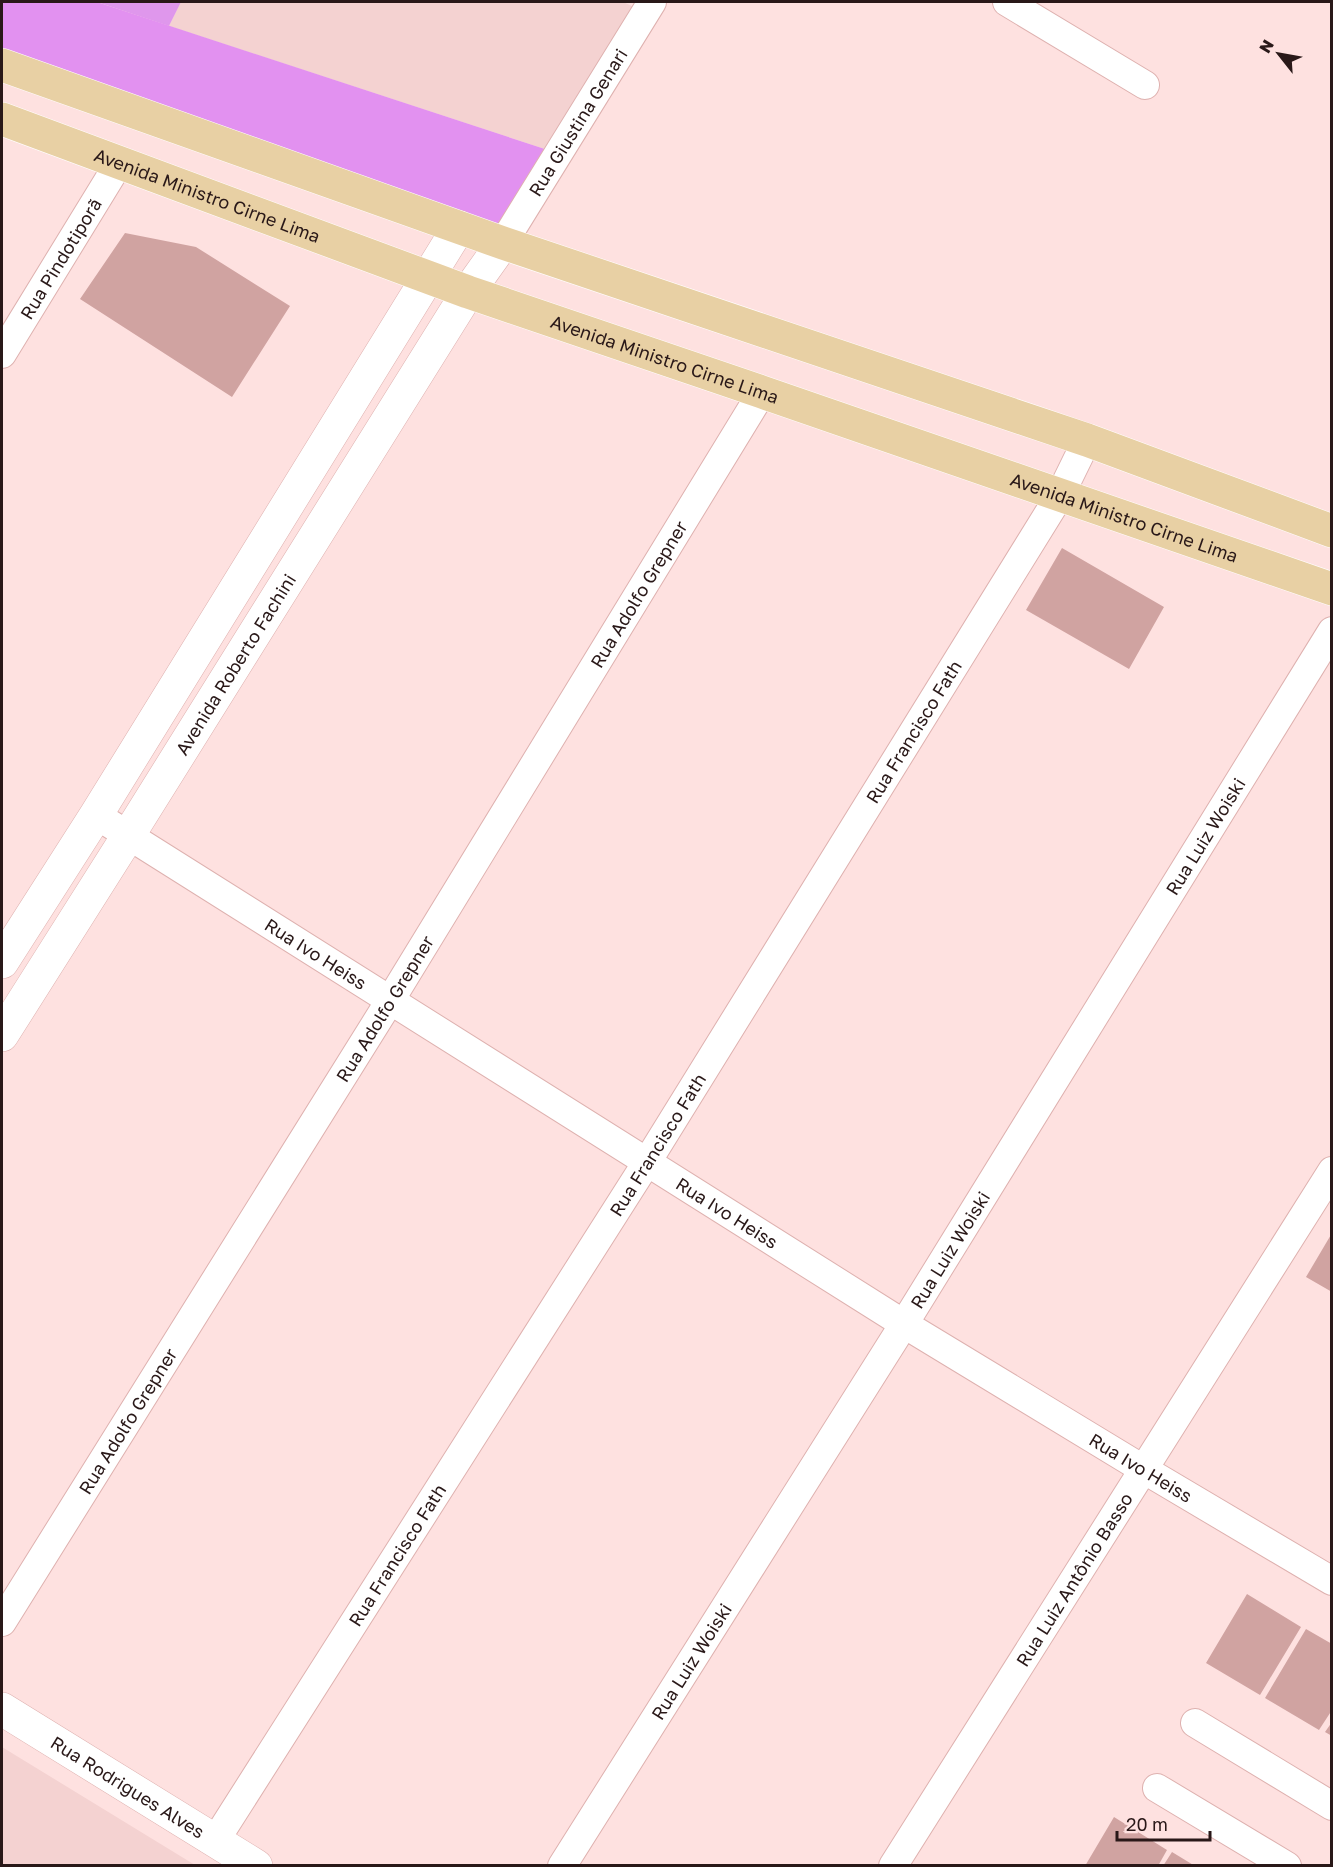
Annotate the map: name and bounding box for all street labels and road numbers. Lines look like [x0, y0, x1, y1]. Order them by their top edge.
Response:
street label: Rua Giustina Genari [524, 44, 632, 200]
street label: Avenida Ministro Cirne Lima [91, 143, 323, 247]
street label: Rua Pindotiporã [15, 194, 106, 323]
street label: Avenida Ministro Cirne Lima [548, 310, 782, 408]
street label: Avenida Ministro Cirne Lima [1008, 468, 1241, 567]
street label: Rua Adolfo Grepner [585, 517, 692, 672]
street label: Avenida Roberto Fachini [171, 570, 300, 759]
street label: Rua Francisco Fath [861, 656, 966, 807]
street label: Rua Luiz Woiski [1161, 774, 1250, 899]
street label: Rua Ivo Heiss [261, 913, 371, 994]
street label: Rua Adolfo Grepner [331, 931, 438, 1086]
street label: Rua Francisco Fath [604, 1069, 710, 1220]
street label: Rua Ivo Heiss [672, 1172, 782, 1253]
street label: Rua Luiz Woiski [905, 1187, 994, 1312]
street label: Rua Adolfo Grepner [74, 1344, 181, 1498]
street label: Rua Ivo Heiss [1085, 1428, 1196, 1507]
street label: Rua Francisco Fath [344, 1480, 450, 1630]
street label: Rua Luiz Antônio Basso [1011, 1489, 1137, 1670]
street label: Rua Luiz Woiski [646, 1599, 736, 1724]
street label: Rua Rodrigues Alves [47, 1731, 209, 1843]

